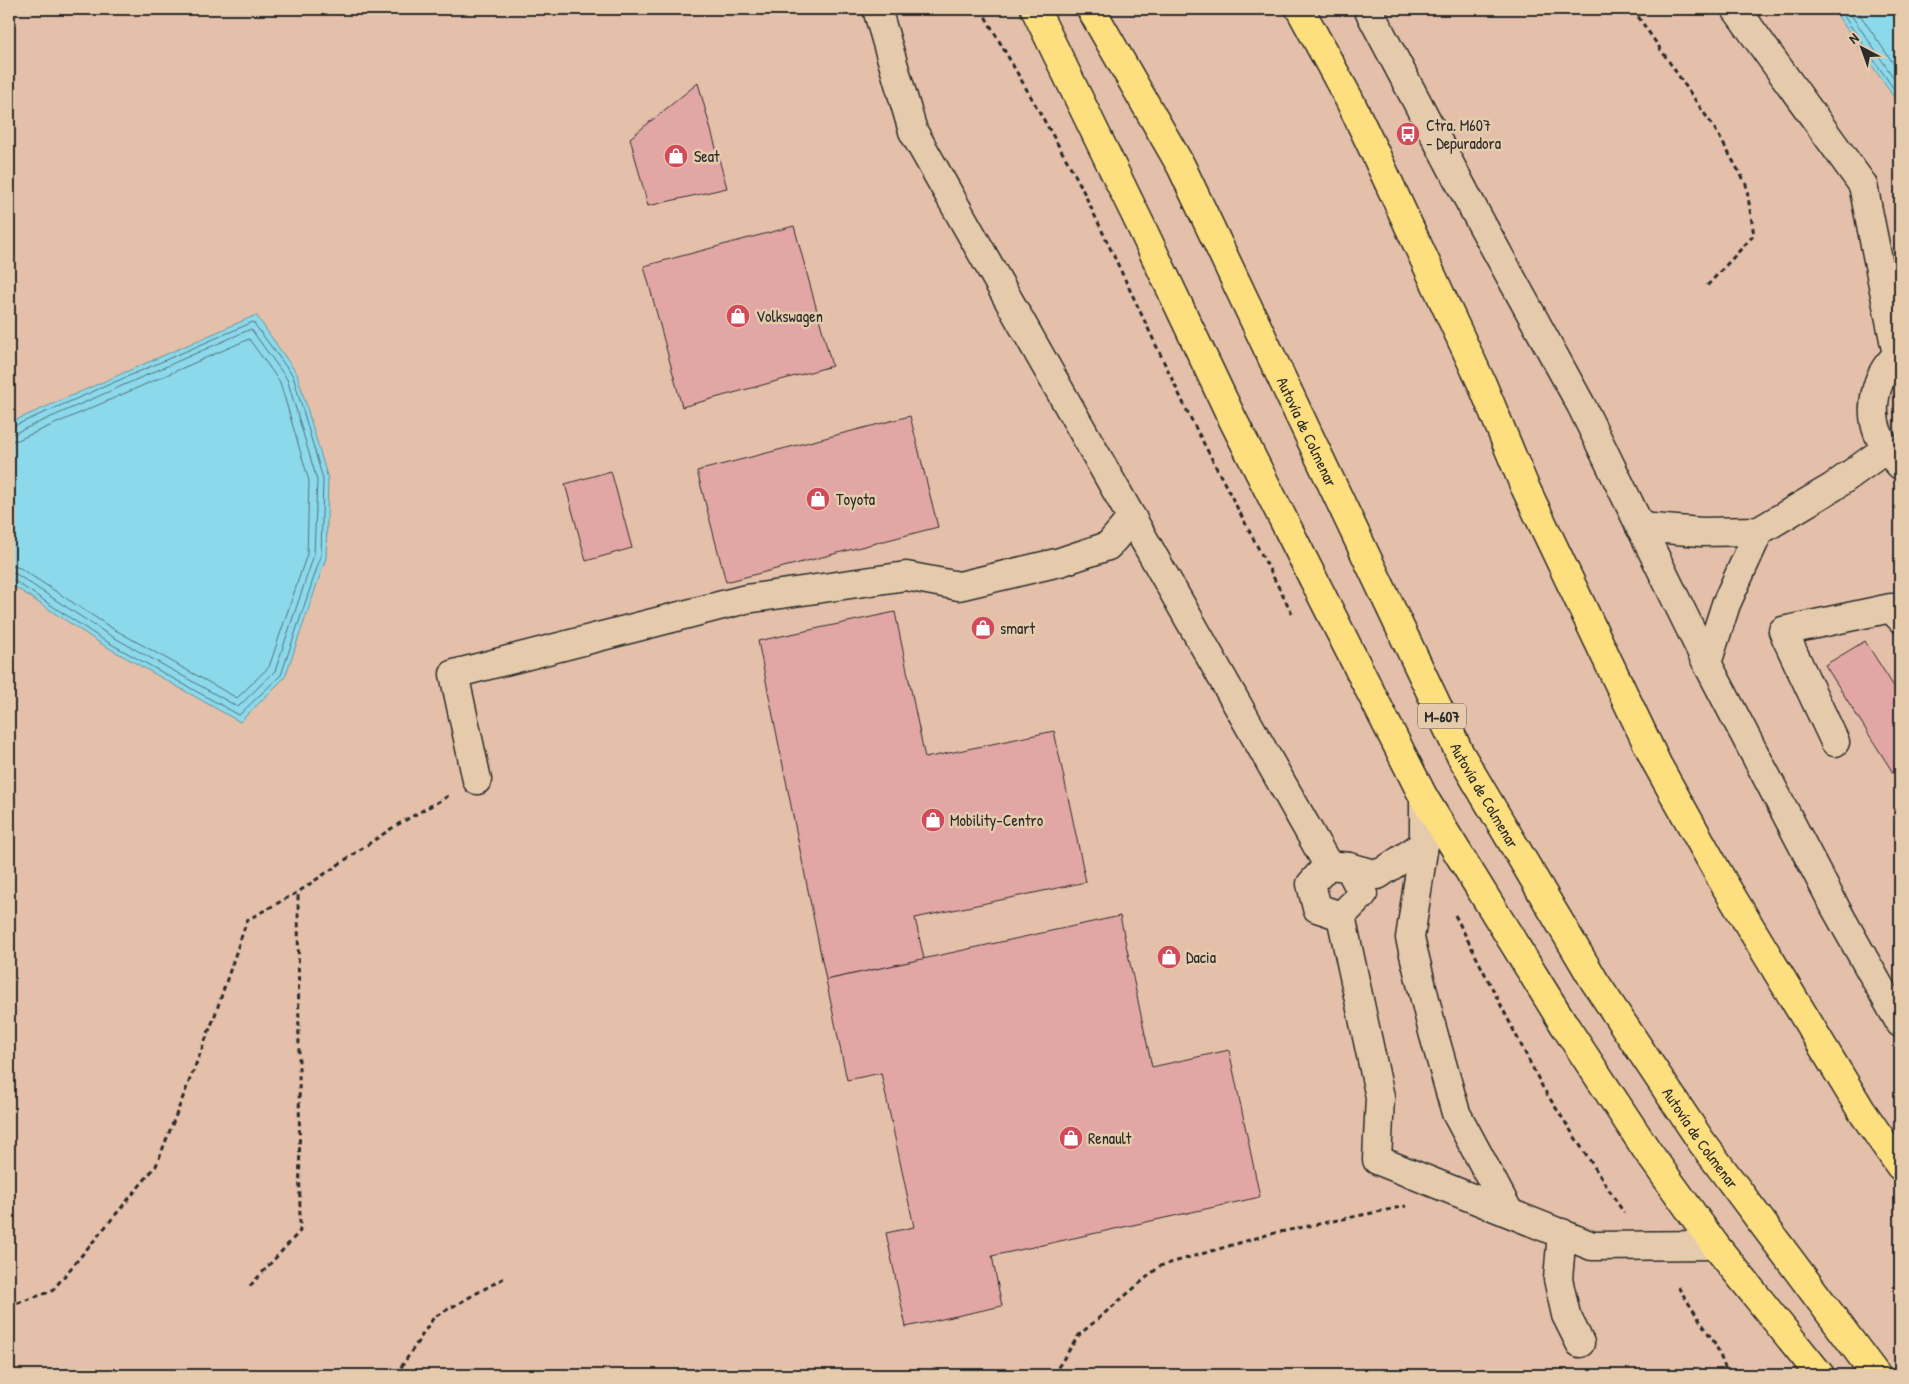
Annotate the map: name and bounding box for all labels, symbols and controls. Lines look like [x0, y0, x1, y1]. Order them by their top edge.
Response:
north arrow [1836, 22, 1886, 72]
text: N [1844, 28, 1863, 47]
place label: Ctra. M607 - Depuradora [1426, 114, 1501, 154]
bus stop icon: Ctra. M607 - Depuradora [1395, 121, 1421, 147]
shop icon: Seat [663, 143, 689, 169]
place label: Seat [694, 145, 720, 167]
shop icon: Volkswagen [725, 303, 751, 329]
place label: Volkswagen [756, 305, 823, 327]
street label: Autovía de Colmenar [1272, 373, 1342, 490]
shop icon: Toyota [805, 486, 831, 512]
place label: Toyota [836, 488, 875, 510]
shop icon: smart [970, 615, 996, 641]
place label: smart [1000, 617, 1035, 639]
road number: M-607 [1418, 704, 1466, 728]
street label: Autovía de Colmenar [1445, 739, 1524, 852]
shop icon: Mobility-Centro [920, 807, 946, 833]
place label: Mobility-Centro [950, 809, 1044, 831]
shop icon: Dacia [1156, 944, 1182, 970]
place label: Dacia [1186, 946, 1216, 968]
street label: Autovía de Colmenar [1657, 1083, 1744, 1193]
shop icon: Renault [1058, 1125, 1084, 1151]
place label: Renault [1088, 1127, 1132, 1149]

